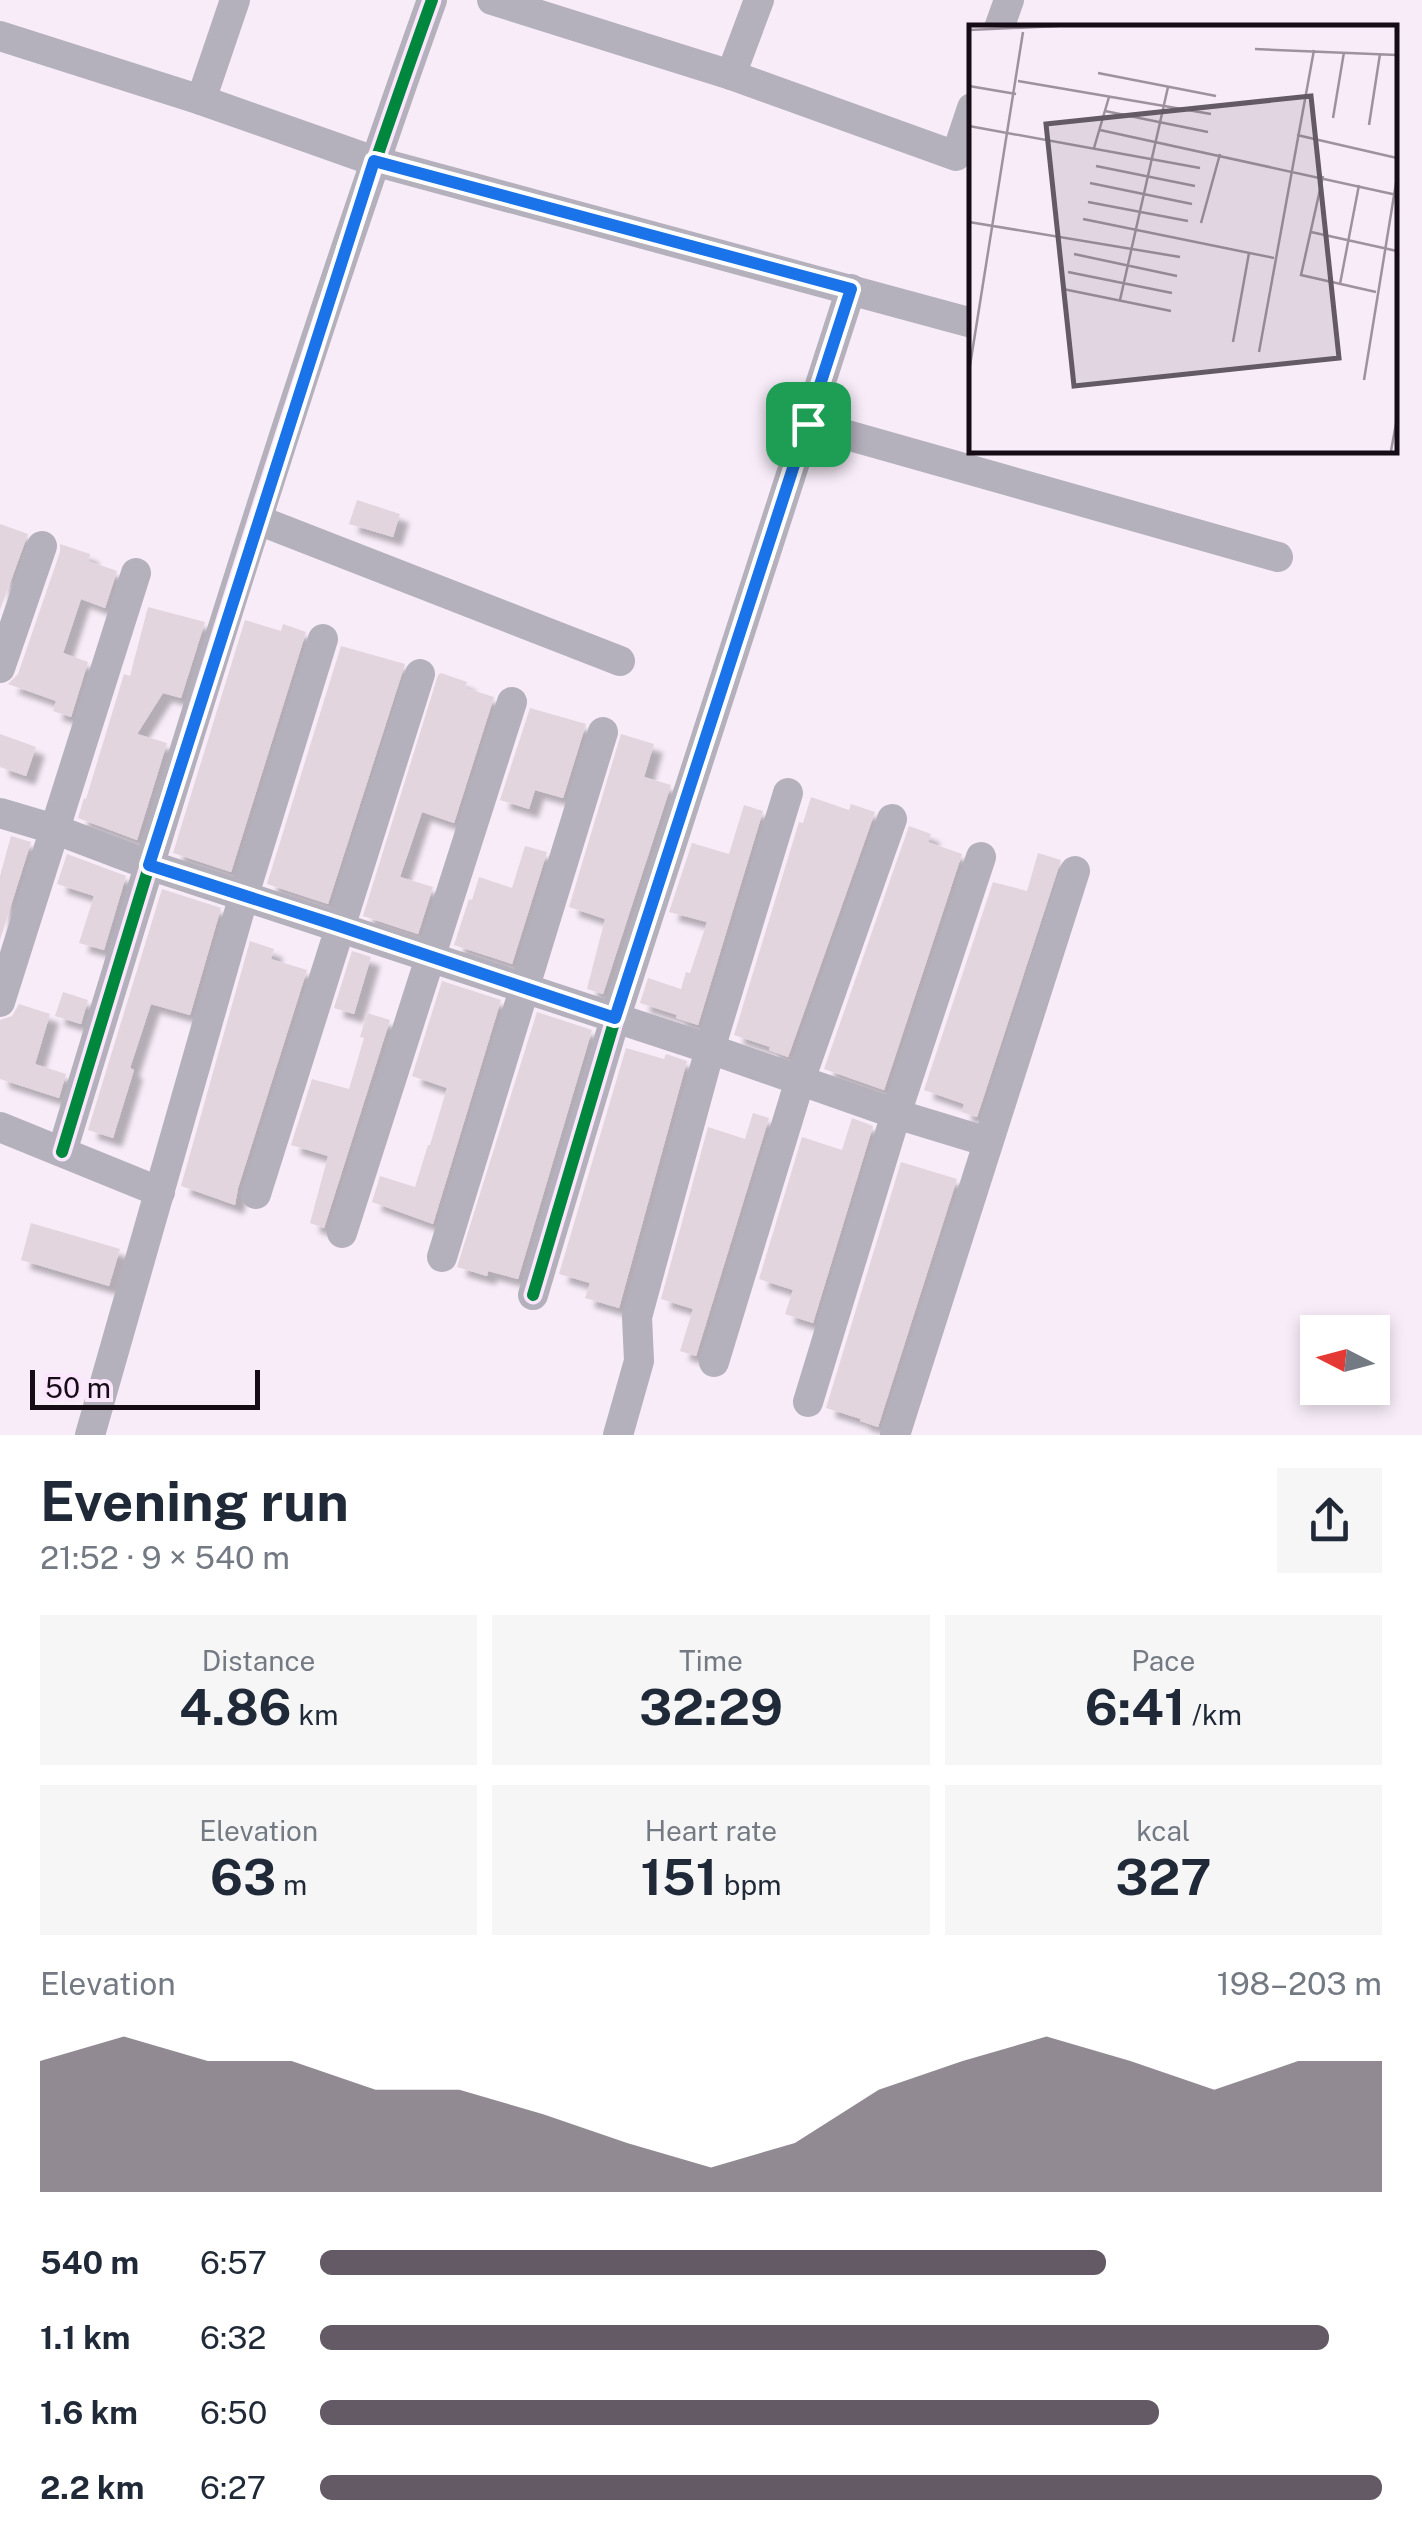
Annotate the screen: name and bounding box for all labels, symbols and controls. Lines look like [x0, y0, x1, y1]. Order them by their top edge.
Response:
inset map [969, 25, 1397, 452]
pin [766, 382, 851, 467]
icon: arrive [781, 397, 836, 452]
north arrow [1300, 1315, 1390, 1405]
map controls [1300, 1315, 1390, 1405]
scale bar [30, 1365, 260, 1410]
text: 50 m [45, 1371, 111, 1404]
button: share [1277, 1468, 1382, 1573]
text: Evening run [40, 1469, 349, 1533]
text: 21:52 · 9 × 540 m [40, 1539, 290, 1576]
text: Distance [202, 1644, 315, 1677]
text: Time [679, 1644, 743, 1677]
text: Pace [1131, 1644, 1195, 1677]
text: 4.86 [179, 1677, 292, 1736]
text: 32:29 [639, 1677, 783, 1736]
text: 6:41 [1085, 1677, 1185, 1736]
text: km [292, 1698, 338, 1731]
text: /km [1185, 1698, 1242, 1731]
text: Elevation [199, 1814, 318, 1847]
text: Heart rate [645, 1814, 777, 1847]
text: kcal [1136, 1814, 1190, 1847]
text: 63 [210, 1847, 276, 1906]
text: 151 [641, 1847, 717, 1906]
text: 327 [1115, 1847, 1211, 1906]
text: m [276, 1868, 307, 1901]
text: bpm [717, 1868, 781, 1901]
text: Elevation [40, 1965, 176, 2002]
text: 198–203 m [1217, 1965, 1382, 2002]
text: 540 m [40, 2244, 139, 2281]
text: 6:57 [200, 2244, 267, 2281]
text: 1.1 km [40, 2319, 130, 2356]
text: 6:32 [200, 2319, 266, 2356]
text: 1.6 km [40, 2394, 138, 2431]
text: 6:50 [200, 2394, 267, 2431]
text: 2.2 km [40, 2469, 144, 2506]
text: 6:27 [200, 2469, 266, 2506]

